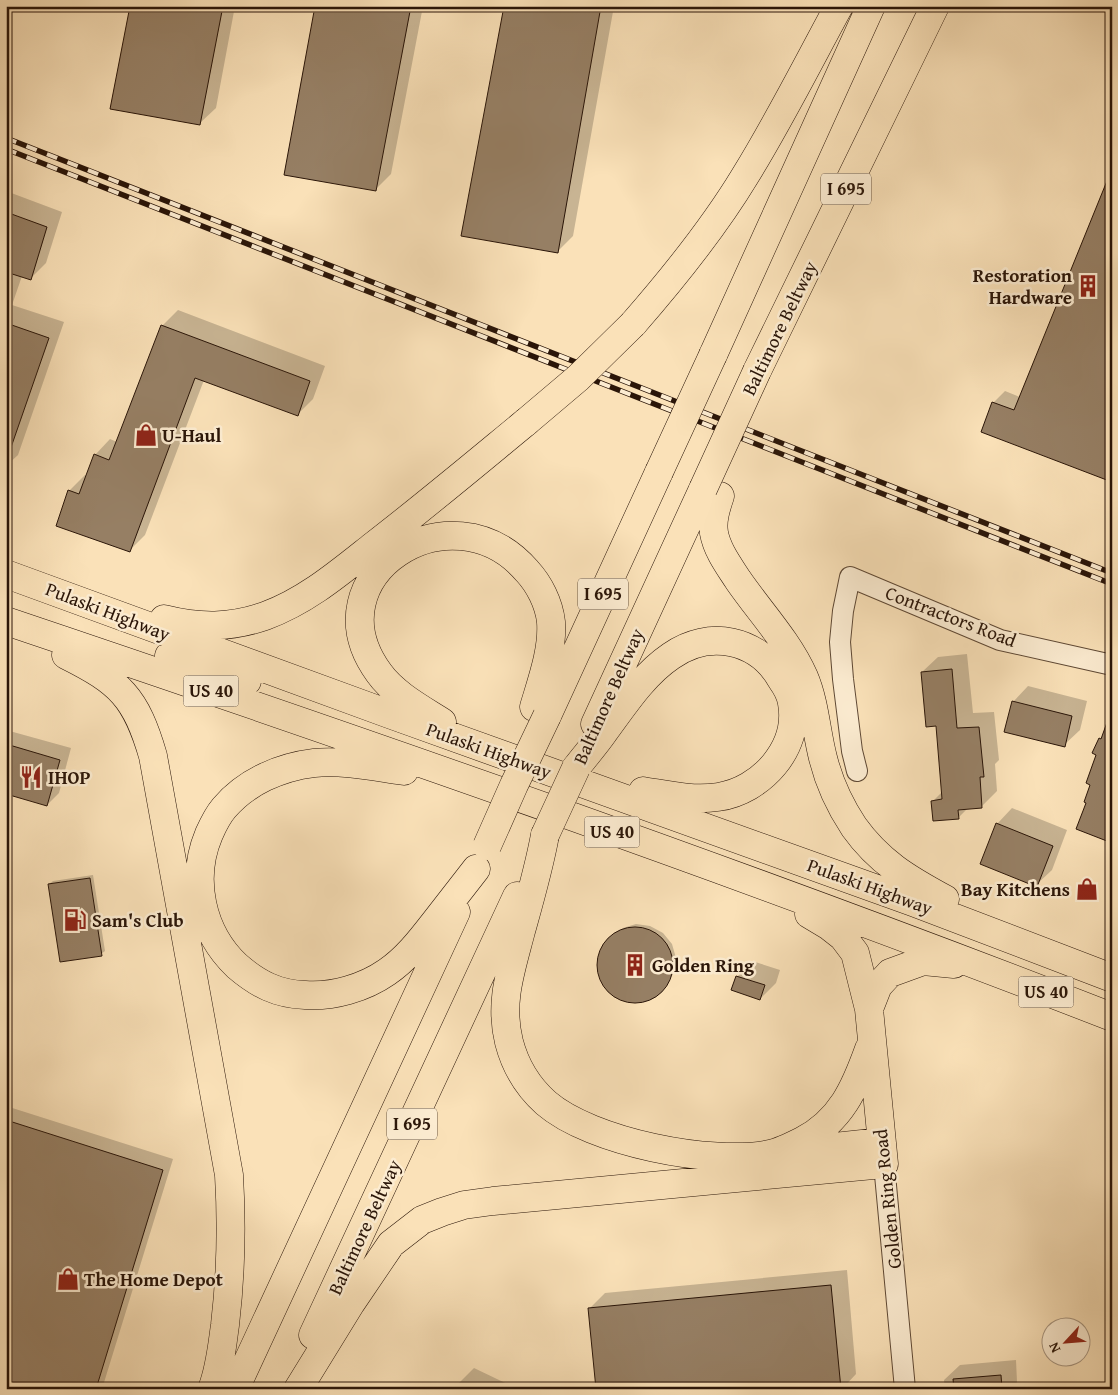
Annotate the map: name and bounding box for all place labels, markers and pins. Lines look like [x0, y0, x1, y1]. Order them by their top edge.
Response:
place label: Restoration Hardware [973, 261, 1073, 311]
building icon: Restoration Hardware [1075, 273, 1101, 299]
place label: U-Haul [162, 421, 221, 449]
shop icon: U-Haul [133, 422, 159, 448]
place label: IHOP [48, 763, 91, 791]
restaurant icon: IHOP [18, 764, 44, 790]
place label: Bay Kitchens [961, 875, 1070, 903]
shop icon: Bay Kitchens [1074, 876, 1100, 902]
place label: Sam's Club [92, 906, 184, 934]
fuel station icon: Sam's Club [62, 907, 88, 933]
place label: Golden Ring [652, 951, 755, 979]
building icon: Golden Ring [622, 952, 648, 978]
place label: The Home Depot [84, 1265, 224, 1293]
shop icon: The Home Depot [55, 1266, 81, 1292]

